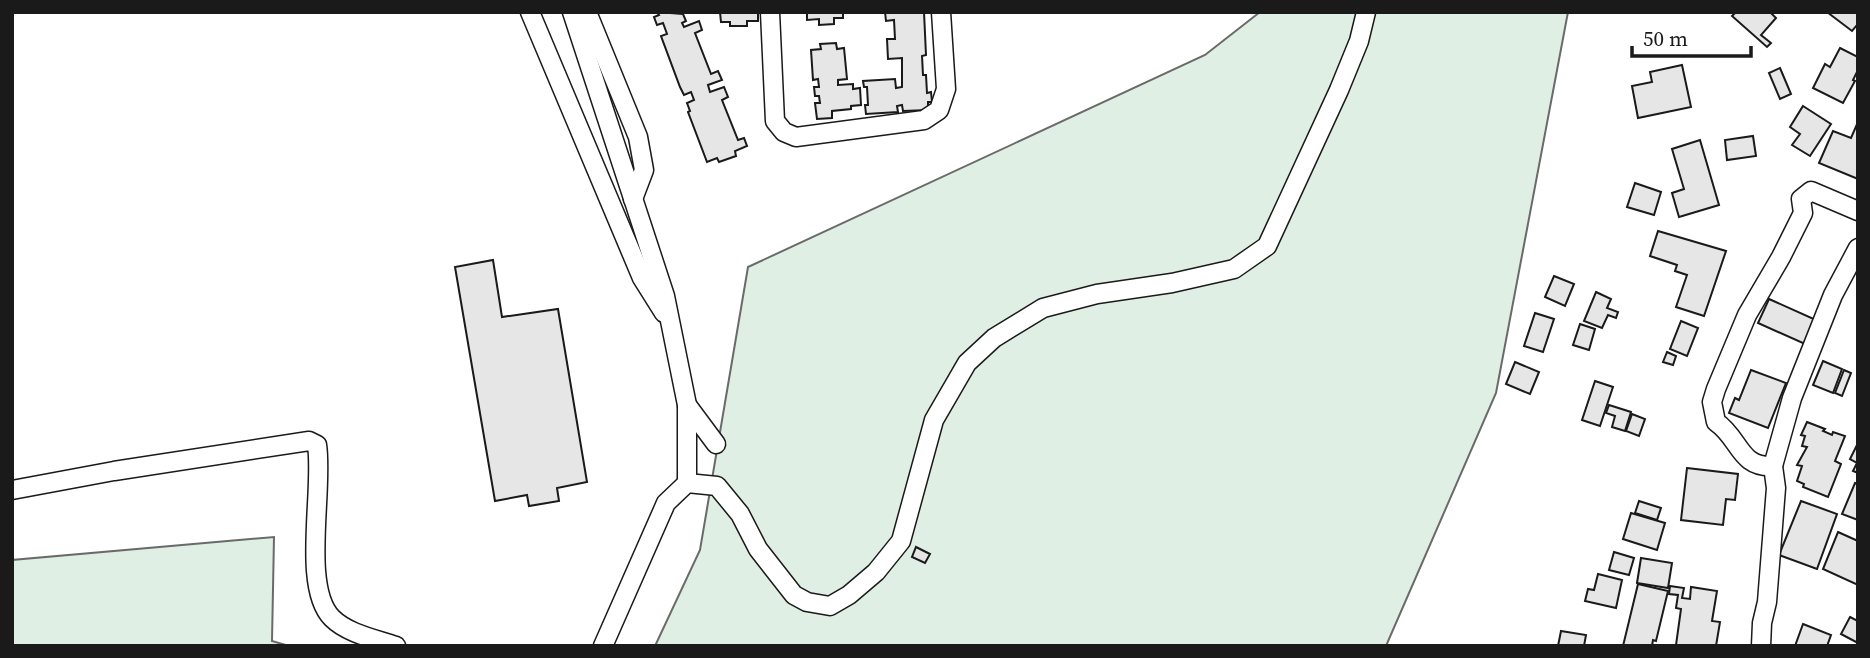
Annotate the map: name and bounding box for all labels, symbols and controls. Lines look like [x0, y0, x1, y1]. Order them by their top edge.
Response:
scale bar [1632, 14, 1751, 58]
text: 50 m [1643, 24, 1688, 53]

